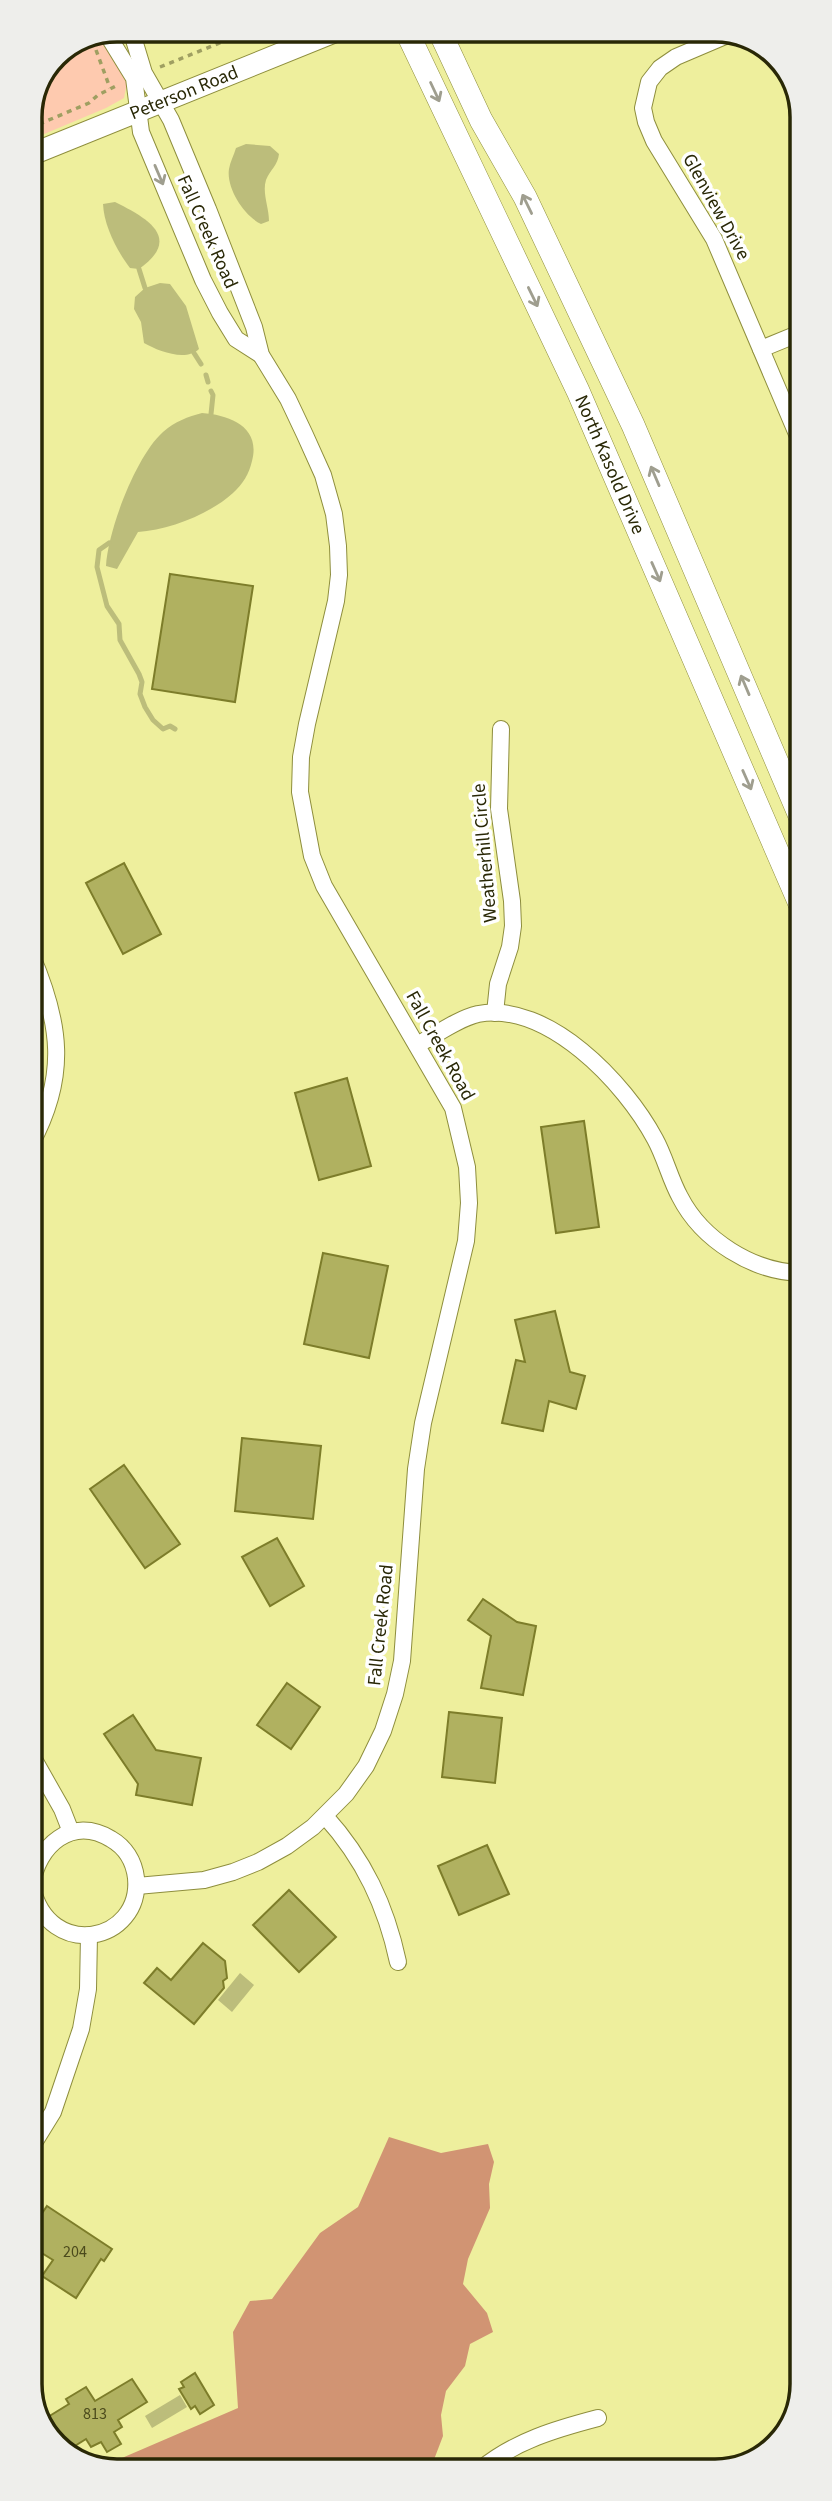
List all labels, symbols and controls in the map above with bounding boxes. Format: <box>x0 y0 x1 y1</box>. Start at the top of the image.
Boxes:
street label: Peterson Road <box>126 59 242 127</box>
one-way arrow <box>429 81 442 102</box>
street label: Glenview Drive <box>676 149 756 265</box>
one-way arrow <box>153 163 166 185</box>
street label: Fall Creek Road <box>170 171 244 293</box>
one-way arrow <box>520 194 534 215</box>
one-way arrow <box>527 286 540 307</box>
street label: North Kasold Drive <box>568 391 652 538</box>
one-way arrow <box>648 466 661 487</box>
one-way arrow <box>651 560 664 582</box>
one-way arrow <box>737 675 750 697</box>
one-way arrow <box>741 769 754 790</box>
street label: Weatherhill Circle <box>465 782 505 924</box>
street label: Fall Creek Road <box>399 986 481 1106</box>
street label: Fall Creek Road <box>361 1563 401 1687</box>
house number: 204 <box>63 2241 87 2263</box>
house number: 813 <box>83 2403 107 2425</box>

